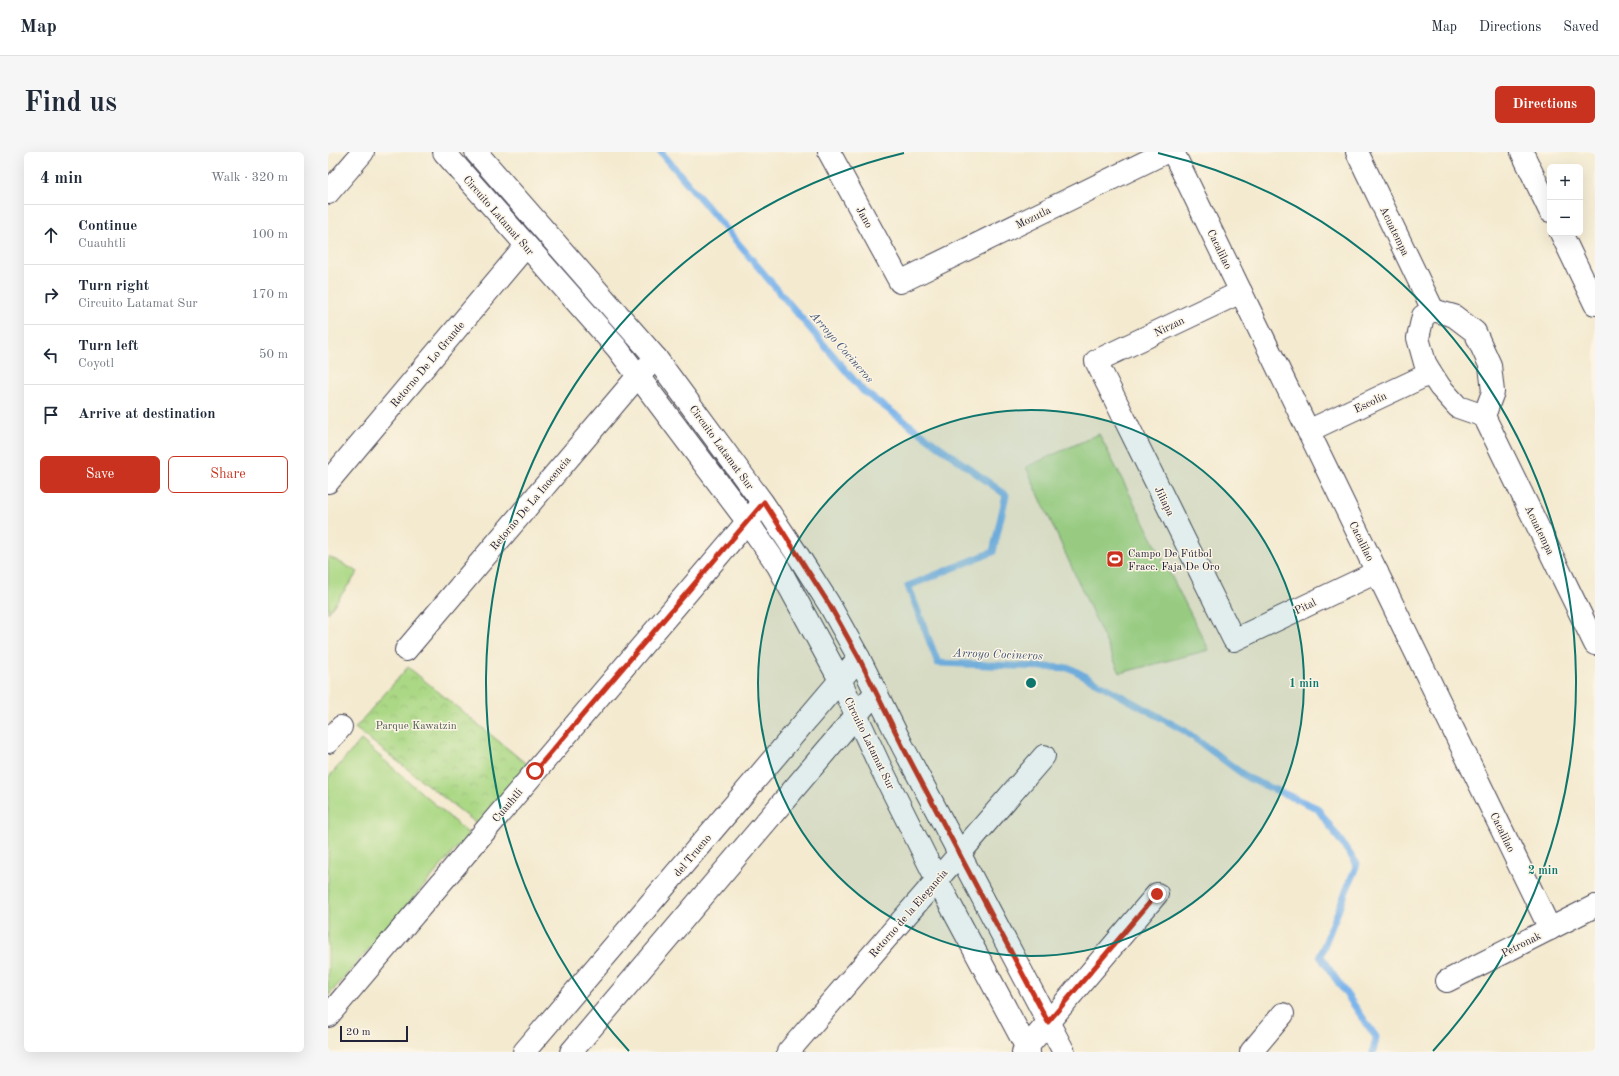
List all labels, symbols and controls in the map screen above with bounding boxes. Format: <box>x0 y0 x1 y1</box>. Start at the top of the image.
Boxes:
text: Map <box>20 18 57 37</box>
text: Map <box>1431 20 1457 34</box>
text: Directions <box>1479 20 1541 34</box>
text: Saved <box>1563 20 1599 34</box>
button: Directions <box>1495 86 1595 123</box>
text: Find us <box>24 90 117 118</box>
map controls <box>1547 164 1583 236</box>
button: + <box>1547 164 1583 200</box>
text: 4 min <box>40 170 83 187</box>
text: Walk · 320 m <box>211 171 288 184</box>
street label: Circuito Latamat Sur <box>460 174 536 258</box>
button: − <box>1547 200 1583 236</box>
street label: Jano <box>853 205 874 230</box>
street label: Mozutla <box>1014 205 1053 232</box>
street label: Acuatempa <box>1377 205 1411 259</box>
text: Continue <box>78 219 137 234</box>
icon: ahead <box>40 224 62 246</box>
text: 100 m <box>251 228 288 241</box>
street label: Cacalilao <box>1204 228 1233 271</box>
text: Cuauhtli <box>78 237 126 250</box>
text: Turn right <box>78 279 149 294</box>
icon: right <box>40 284 62 306</box>
text: 170 m <box>251 288 288 301</box>
text: Circuito Latamat Sur <box>78 297 198 310</box>
water label: Arroyo Cocineros <box>807 309 875 386</box>
street label: Nirzan <box>1153 315 1187 339</box>
street label: Retorno De Lo Grande <box>389 320 467 410</box>
text: Turn left <box>78 339 138 354</box>
icon: left <box>40 344 62 366</box>
text: 50 m <box>259 348 288 361</box>
text: Coyotl <box>78 357 114 370</box>
street label: Escolín <box>1353 391 1389 416</box>
icon: arrive <box>40 404 62 426</box>
street label: Circuito Latamat Sur <box>687 404 755 492</box>
text: Arrive at destination <box>78 407 216 422</box>
street label: Retorno De La Inocencia <box>489 455 574 553</box>
button: Save <box>40 456 160 493</box>
button: Share <box>168 456 288 493</box>
street label: Jiliapa <box>1152 485 1176 519</box>
street label: Acuatempa <box>1522 504 1556 558</box>
street label: Cacalilao <box>1346 520 1375 563</box>
sports icon: Campo De Fútbol Fracc. Faja De Oro <box>1105 549 1125 569</box>
place label: Campo De Fútbol Fracc. Faja De Oro <box>1128 549 1220 573</box>
street label: Pital <box>1293 597 1318 617</box>
water label: Arroyo Cocineros <box>952 647 1043 663</box>
centre of rings <box>1024 676 1038 690</box>
text: 1 min <box>1289 678 1319 690</box>
street label: Circuito Latamat Sur <box>842 696 896 792</box>
park label: Parque Kawatzin <box>375 721 457 732</box>
route start <box>526 762 544 780</box>
street label: Cuauhtli <box>491 787 525 825</box>
street label: Cacalilao <box>1487 811 1516 854</box>
street label: del Trueno <box>672 833 714 879</box>
text: 2 min <box>1528 865 1558 877</box>
street label: Retorno de la Elegancia <box>868 867 951 960</box>
route end <box>1148 885 1166 903</box>
street label: Petronak <box>1500 931 1544 960</box>
scale bar <box>340 1024 408 1043</box>
text: 20 m <box>346 1027 371 1038</box>

